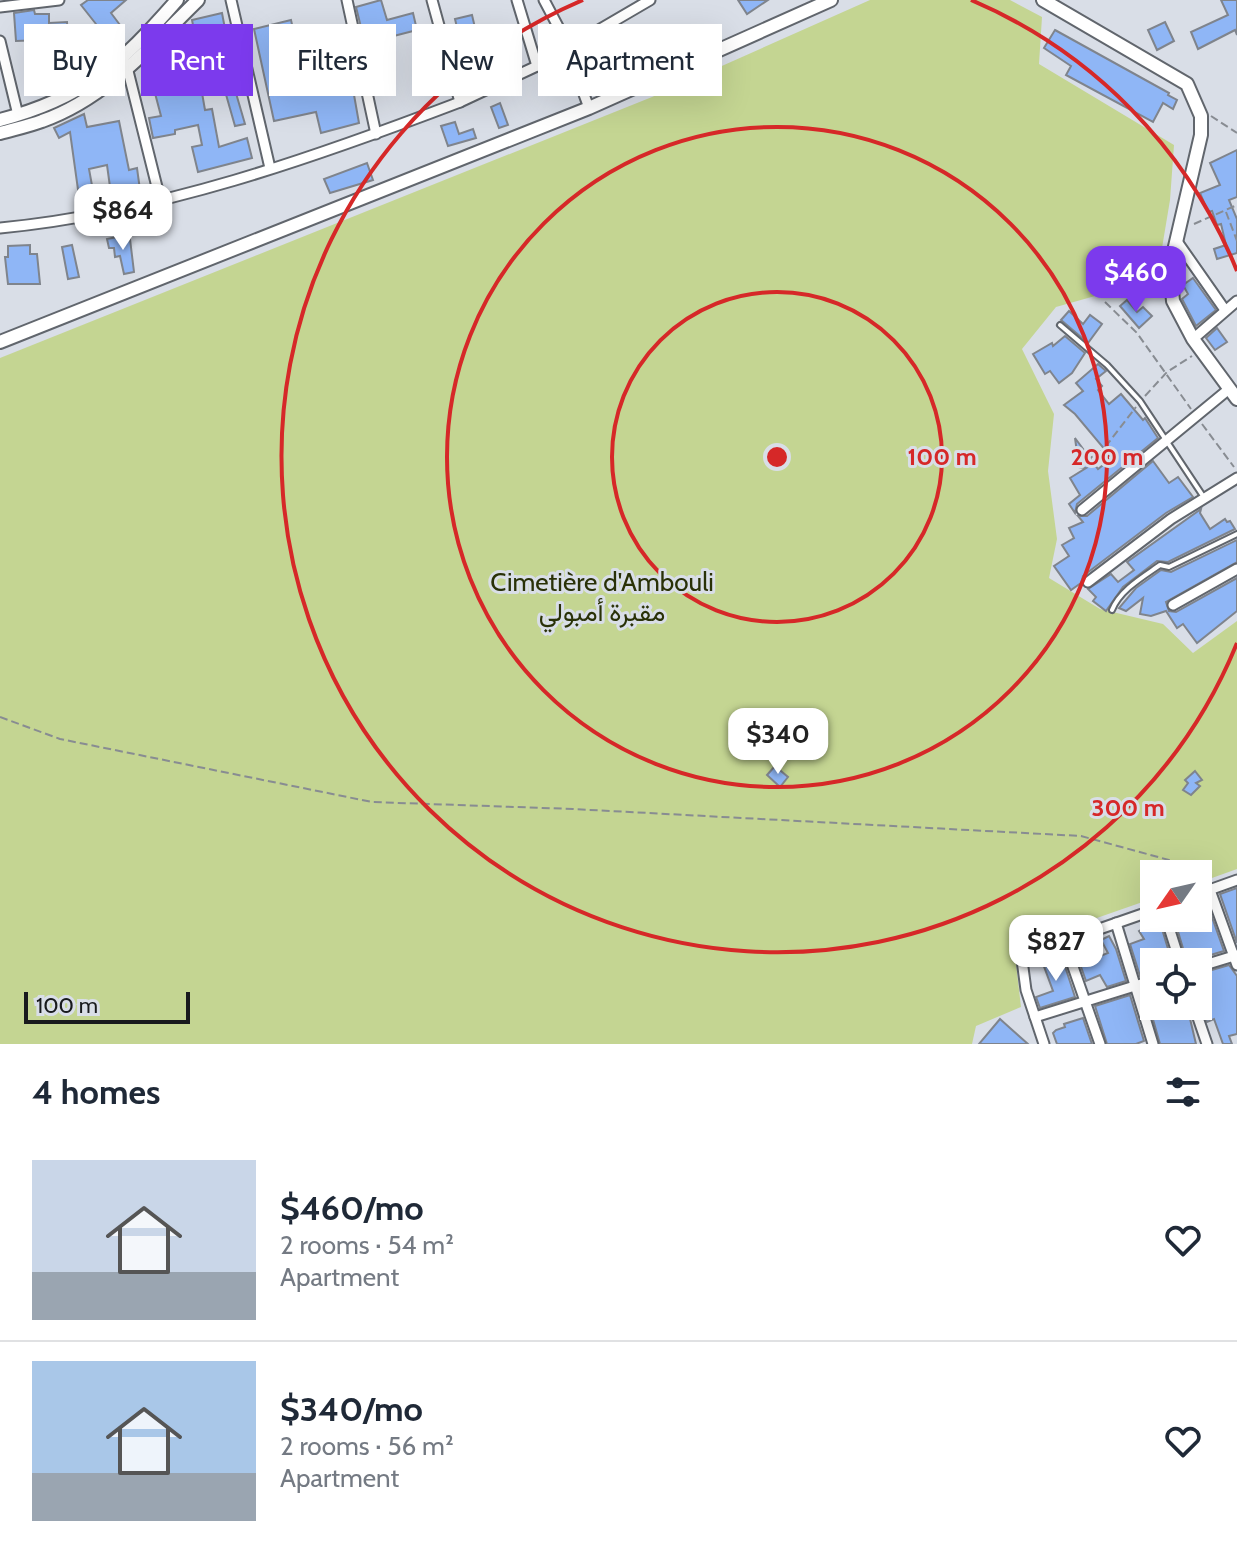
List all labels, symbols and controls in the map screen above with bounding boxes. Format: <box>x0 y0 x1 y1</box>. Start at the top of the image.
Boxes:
chip: Buy <box>24 24 125 96</box>
chip: Rent <box>141 24 253 96</box>
chip: Filters <box>269 24 396 96</box>
chip: New <box>412 24 522 96</box>
chip: Apartment <box>538 24 722 96</box>
pin: $864 <box>76 184 170 252</box>
text: $864 <box>92 194 154 226</box>
pin: $460 <box>1089 246 1183 314</box>
text: $460 <box>1104 256 1168 288</box>
text: 100 m <box>907 442 977 471</box>
text: 200 m <box>1071 442 1143 471</box>
centre of rings <box>763 443 791 471</box>
park label: Cimetière d'Ambouli مقبرة أمبولي <box>490 566 714 633</box>
pin: $340 <box>731 708 825 776</box>
text: $340 <box>746 718 810 750</box>
text: 300 m <box>1091 793 1165 822</box>
north arrow <box>1140 860 1212 932</box>
map controls <box>1140 860 1212 1020</box>
pin: $827 <box>1009 915 1103 983</box>
text: $827 <box>1027 925 1085 957</box>
button: locate <box>1140 948 1212 1020</box>
scale bar <box>24 988 190 1024</box>
text: 100 m <box>36 992 98 1019</box>
icon: filters <box>1161 1070 1205 1114</box>
text: 4 homes <box>32 1071 160 1113</box>
text: $460/mo <box>280 1187 424 1229</box>
icon: home <box>96 1192 192 1288</box>
icon: heart <box>1161 1218 1205 1262</box>
text: 2 rooms · 54 m² <box>280 1229 454 1261</box>
text: Apartment <box>280 1261 399 1293</box>
text: $340/mo <box>280 1388 423 1430</box>
icon: home <box>96 1393 192 1489</box>
icon: heart <box>1161 1419 1205 1463</box>
text: 2 rooms · 56 m² <box>280 1430 454 1462</box>
text: Apartment <box>280 1462 399 1494</box>

